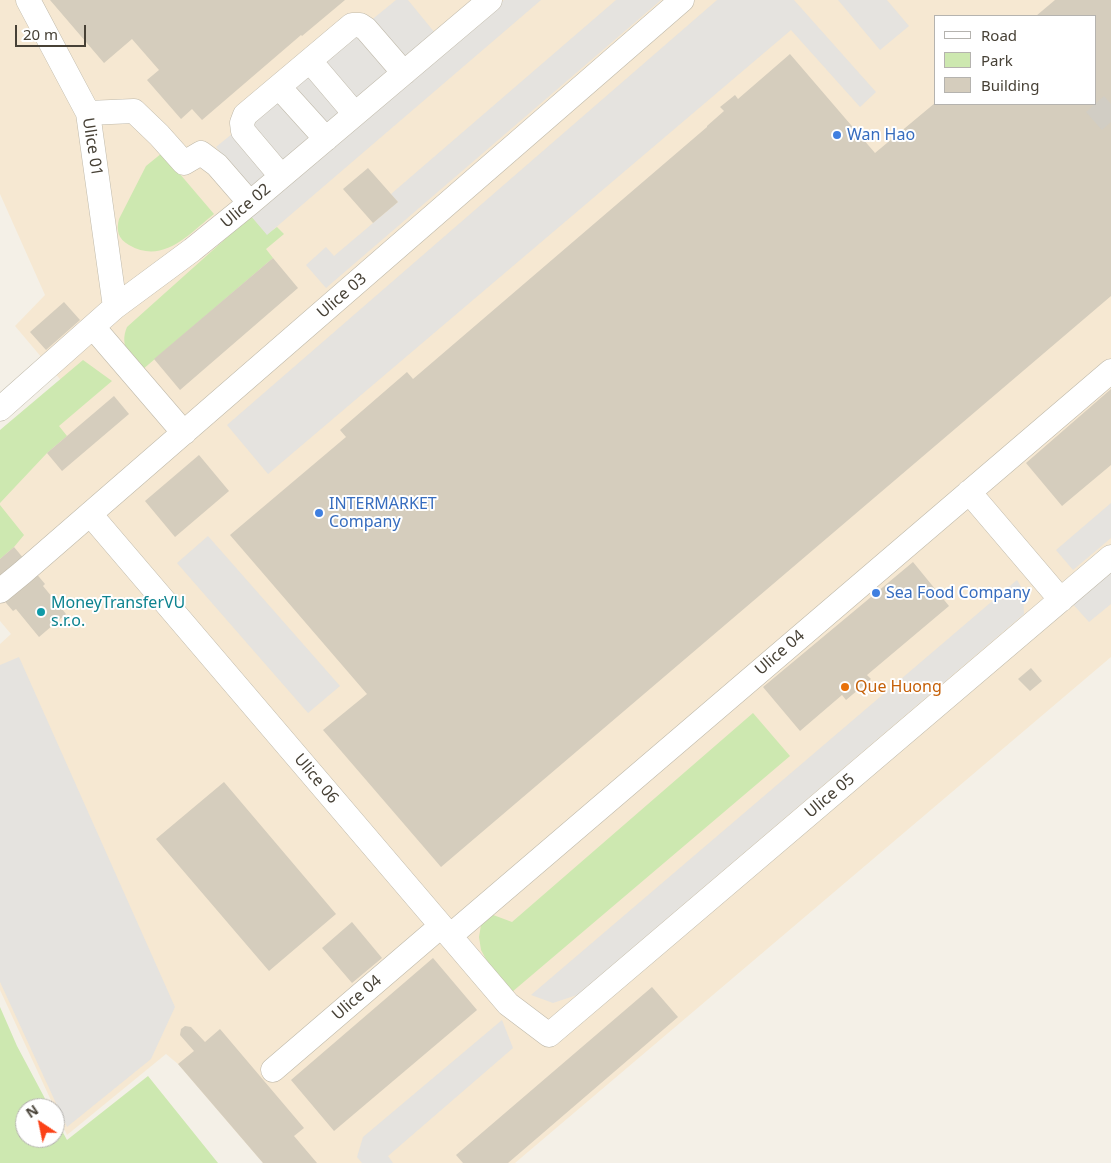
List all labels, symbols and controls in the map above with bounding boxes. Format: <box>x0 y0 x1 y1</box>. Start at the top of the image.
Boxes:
scale bar <box>18 15 89 47</box>
legend <box>934 15 1096 105</box>
text: 20 m <box>23 24 58 44</box>
text: Road <box>981 25 1017 45</box>
text: Park <box>981 50 1013 70</box>
text: Building <box>981 75 1039 95</box>
street label: Ulice 01 <box>78 116 106 178</box>
place label: Wan Hao <box>847 125 915 145</box>
marker: Wan Hao <box>831 129 843 141</box>
street label: Ulice 02 <box>217 180 275 232</box>
street label: Ulice 03 <box>313 269 371 323</box>
place label: INTERMARKET Company <box>329 494 437 532</box>
marker: INTERMARKET Company <box>313 507 325 519</box>
place label: Sea Food Company <box>886 583 1030 603</box>
marker: Sea Food Company <box>870 587 882 599</box>
place label: MoneyTransferVU s.r.o. <box>51 593 185 631</box>
marker: MoneyTransferVU s.r.o. <box>35 606 47 618</box>
street label: Ulice 04 <box>751 626 809 680</box>
place label: Que Huong <box>855 677 942 697</box>
marker: Que Huong <box>839 681 851 693</box>
street label: Ulice 06 <box>290 750 342 808</box>
street label: Ulice 05 <box>801 770 859 822</box>
street label: Ulice 04 <box>328 971 386 1025</box>
north arrow <box>15 1098 65 1148</box>
text: N <box>22 1100 42 1122</box>

